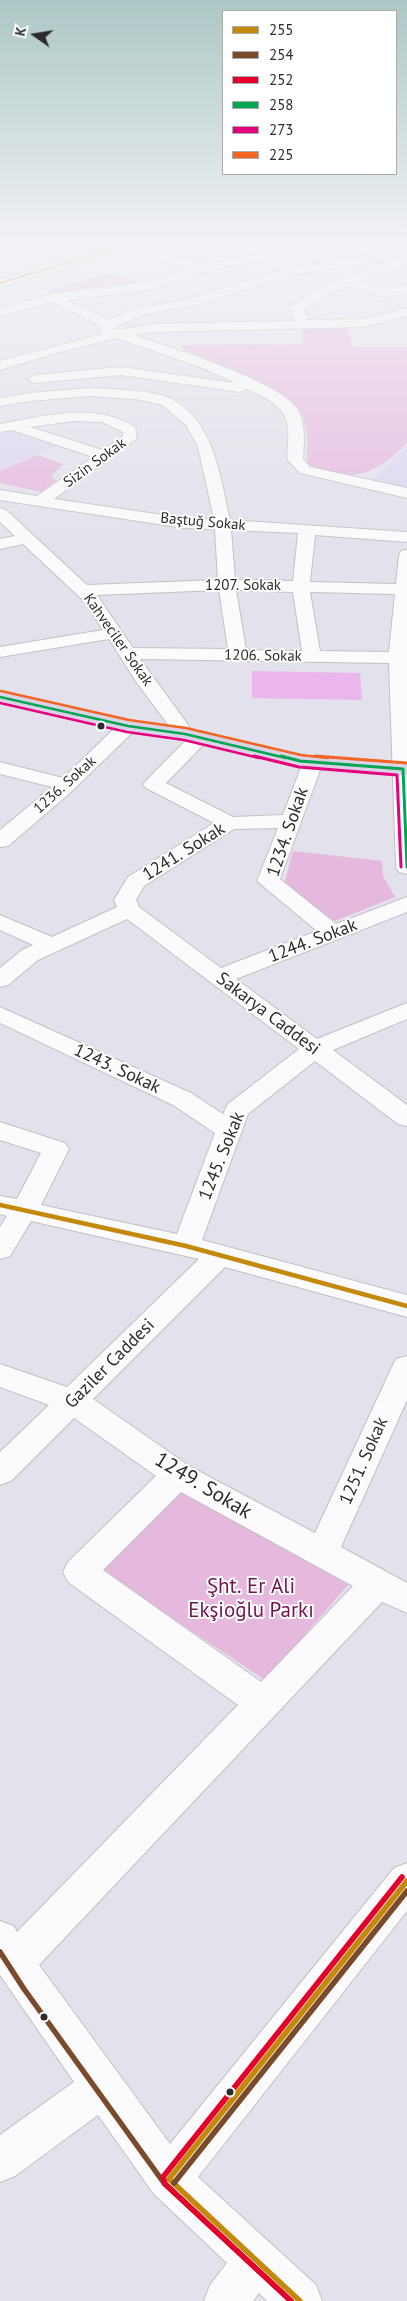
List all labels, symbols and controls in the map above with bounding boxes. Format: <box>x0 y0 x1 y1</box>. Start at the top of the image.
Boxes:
north arrow <box>10 10 60 60</box>
legend <box>222 10 397 175</box>
text: 255 <box>269 20 294 39</box>
text: K <box>11 25 30 38</box>
text: 254 <box>269 45 294 64</box>
text: 252 <box>269 70 294 89</box>
text: 258 <box>269 95 294 114</box>
text: 273 <box>269 120 294 139</box>
text: 225 <box>269 145 294 164</box>
street label: Sizin Sokak <box>60 434 130 492</box>
street label: Baştuğ Sokak <box>160 509 246 535</box>
street label: 1207. Sokak <box>205 577 281 595</box>
street label: Kahveciler Sokak <box>79 590 157 690</box>
street label: 1206. Sokak <box>224 646 302 666</box>
unlabelled marker <box>96 721 106 731</box>
street label: 1236. Sokak <box>30 752 100 818</box>
street label: 1234. Sokak <box>263 784 313 880</box>
street label: 1241. Sokak <box>139 818 229 886</box>
street label: 1244. Sokak <box>266 914 360 968</box>
street label: Sakarya Caddesi <box>212 968 324 1060</box>
street label: 1243. Sokak <box>70 1040 164 1098</box>
street label: 1245. Sokak <box>195 1109 249 1203</box>
street label: Gaziler Caddesi <box>61 1315 159 1413</box>
street label: 1251. Sokak <box>335 1414 393 1508</box>
street label: 1249. Sokak <box>150 1447 256 1525</box>
park label: Şht. Er Ali Ekşioğlu Parkı <box>188 1574 314 1624</box>
unlabelled marker <box>39 2012 49 2022</box>
unlabelled marker <box>225 2087 235 2097</box>

